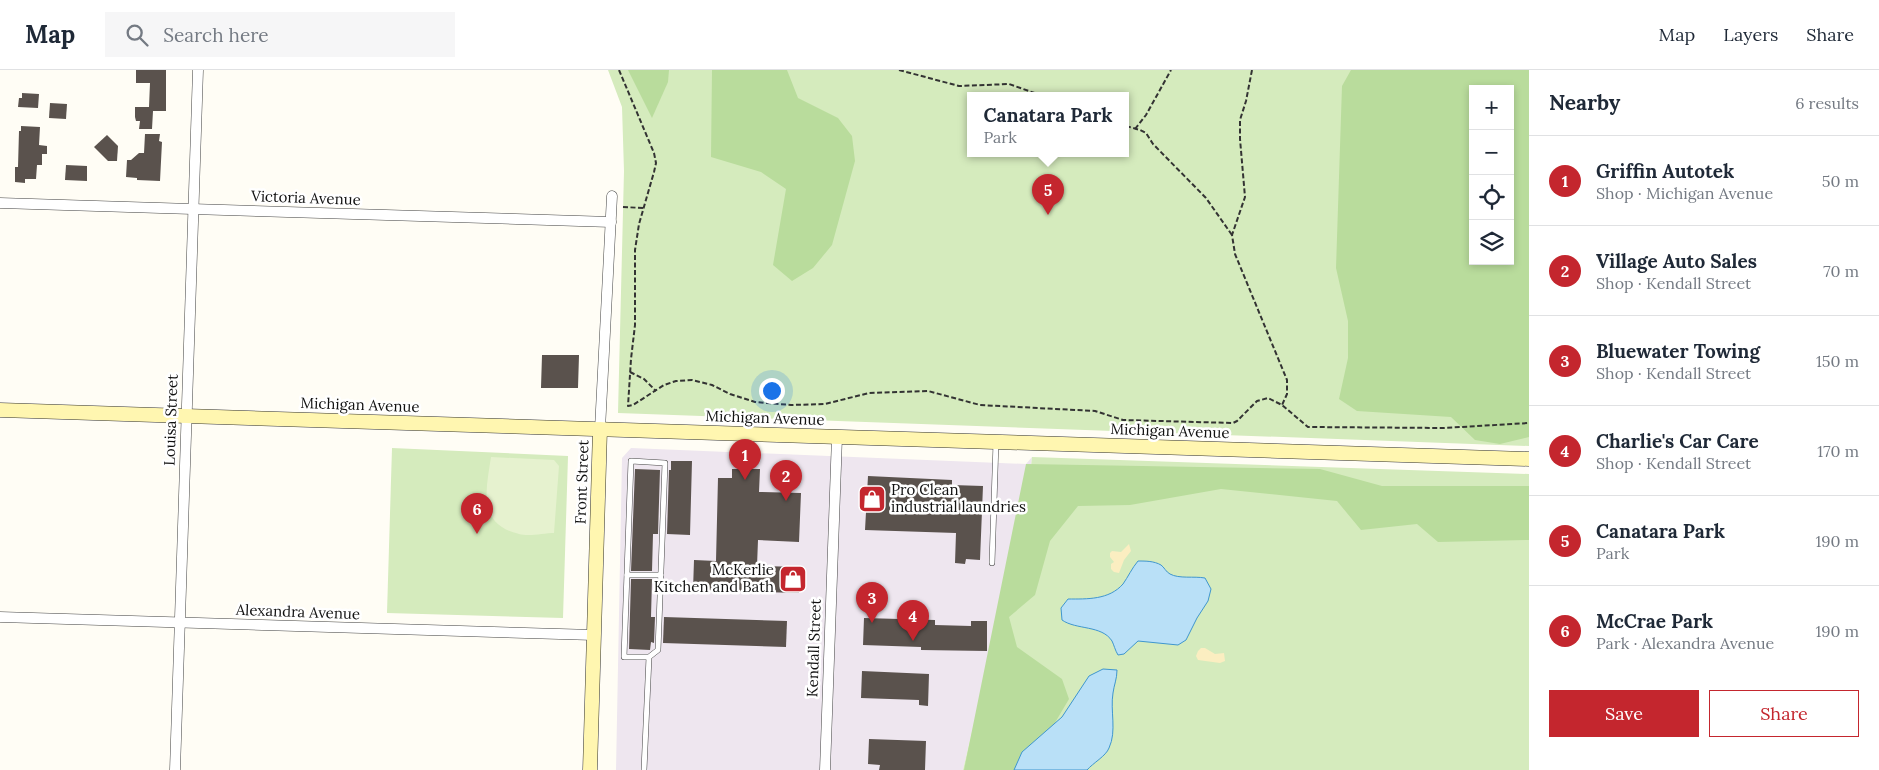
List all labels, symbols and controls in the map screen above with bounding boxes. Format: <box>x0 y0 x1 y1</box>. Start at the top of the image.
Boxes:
search box <box>105 12 455 57</box>
text: Map <box>25 19 75 50</box>
icon: search <box>123 21 151 49</box>
text: Search here <box>163 23 269 47</box>
text: Map <box>1659 23 1695 46</box>
text: Layers <box>1723 23 1778 46</box>
text: Share <box>1806 23 1854 46</box>
map controls <box>1469 85 1514 265</box>
button: + <box>1469 85 1514 130</box>
text: Nearby <box>1549 89 1620 116</box>
popup <box>967 92 1129 157</box>
text: 6 results <box>1795 93 1859 113</box>
text: Canatara Park <box>984 103 1112 127</box>
text: Park <box>984 127 1017 147</box>
button: − <box>1469 130 1514 175</box>
text: Griffin Autotek <box>1596 159 1734 183</box>
text: 1 <box>1562 171 1568 191</box>
text: 50 m <box>1822 171 1859 191</box>
pin: 5 <box>1032 174 1064 215</box>
button: locate <box>1469 175 1514 220</box>
text: Shop · Michigan Avenue <box>1596 183 1773 203</box>
street label: Victoria Avenue <box>250 186 361 209</box>
button: layers <box>1469 220 1514 265</box>
text: Village Auto Sales <box>1596 249 1757 273</box>
text: 2 <box>1561 261 1569 281</box>
text: 70 m <box>1823 261 1859 281</box>
text: Shop · Kendall Street <box>1596 273 1751 293</box>
text: Bluewater Towing <box>1596 339 1760 363</box>
text: 3 <box>1561 351 1569 371</box>
text: 150 m <box>1816 351 1859 371</box>
text: Shop · Kendall Street <box>1596 363 1751 383</box>
street label: Louisa Street <box>159 374 182 466</box>
your location <box>759 378 785 404</box>
street label: Michigan Avenue <box>300 393 420 416</box>
street label: Michigan Avenue <box>705 406 825 429</box>
street label: Michigan Avenue <box>1110 419 1230 442</box>
text: Charlie's Car Care <box>1596 429 1759 453</box>
street label: Front Street <box>571 439 592 525</box>
pin: 1 <box>729 439 761 480</box>
text: 4 <box>1561 441 1569 461</box>
text: 170 m <box>1817 441 1859 461</box>
text: Shop · Kendall Street <box>1596 453 1751 473</box>
pin: 2 <box>770 460 802 501</box>
place label: Pro Clean industrial laundries <box>891 480 1026 516</box>
shop icon: Pro Clean industrial laundries <box>857 484 887 514</box>
pin: 6 <box>461 493 493 534</box>
text: Canatara Park <box>1596 519 1725 543</box>
text: 5 <box>1561 531 1569 551</box>
text: 190 m <box>1815 531 1859 551</box>
text: Park <box>1596 543 1629 563</box>
place label: McKerlie Kitchen and Bath <box>654 560 774 596</box>
shop icon: McKerlie Kitchen and Bath <box>778 564 808 594</box>
pin: 3 <box>856 582 888 623</box>
street label: Kendall Street <box>802 598 825 698</box>
street label: Alexandra Avenue <box>235 600 360 623</box>
pin: 4 <box>897 600 929 641</box>
text: McCrae Park <box>1596 609 1713 633</box>
text: 6 <box>1560 621 1570 641</box>
text: 190 m <box>1815 621 1859 641</box>
text: Park · Alexandra Avenue <box>1596 633 1774 653</box>
button: Save <box>1549 690 1699 737</box>
button: Share <box>1709 690 1859 737</box>

